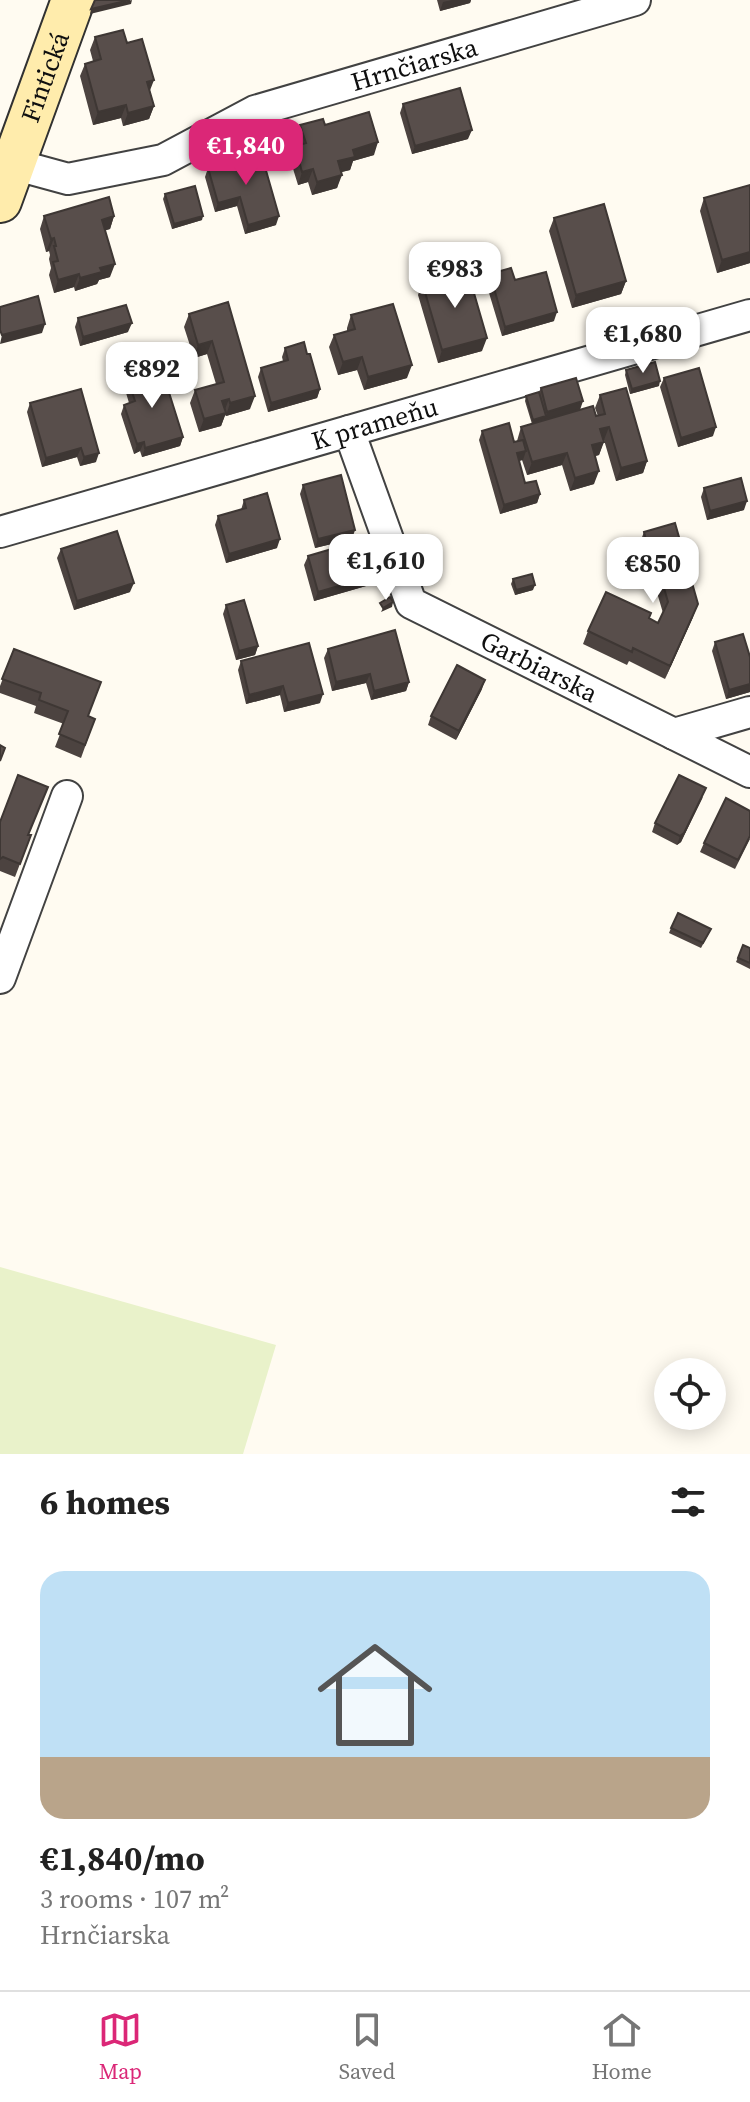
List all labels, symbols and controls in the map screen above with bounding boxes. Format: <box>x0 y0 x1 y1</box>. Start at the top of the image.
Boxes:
street label: Fintická <box>12 26 78 127</box>
street label: Hrnčiarska <box>347 29 482 100</box>
pin: €1,840 <box>181 119 311 187</box>
text: €1,840 <box>207 127 285 163</box>
pin: €983 <box>408 242 502 310</box>
text: €983 <box>427 250 483 286</box>
pin: €1,680 <box>578 307 708 375</box>
text: €1,680 <box>604 315 682 351</box>
pin: €892 <box>105 342 199 410</box>
text: €892 <box>124 350 180 386</box>
street label: K prameňu <box>307 388 442 459</box>
pin: €1,610 <box>321 534 451 602</box>
pin: €850 <box>606 537 700 605</box>
text: €1,610 <box>347 542 425 578</box>
text: €850 <box>625 545 681 581</box>
street label: Garbiarska <box>474 622 605 712</box>
map controls <box>654 1358 726 1430</box>
button: locate <box>654 1358 726 1430</box>
text: 6 homes <box>40 1479 170 1525</box>
icon: filters <box>666 1480 710 1524</box>
icon: home <box>303 1623 447 1767</box>
text: €1,840/mo <box>40 1835 205 1881</box>
text: 3 rooms · 107 m² <box>40 1881 229 1917</box>
text: Hrnčiarska <box>40 1917 170 1953</box>
tab: Map <box>98 2008 142 2086</box>
tab: Saved <box>339 2008 395 2086</box>
tab: Home <box>592 2008 652 2086</box>

